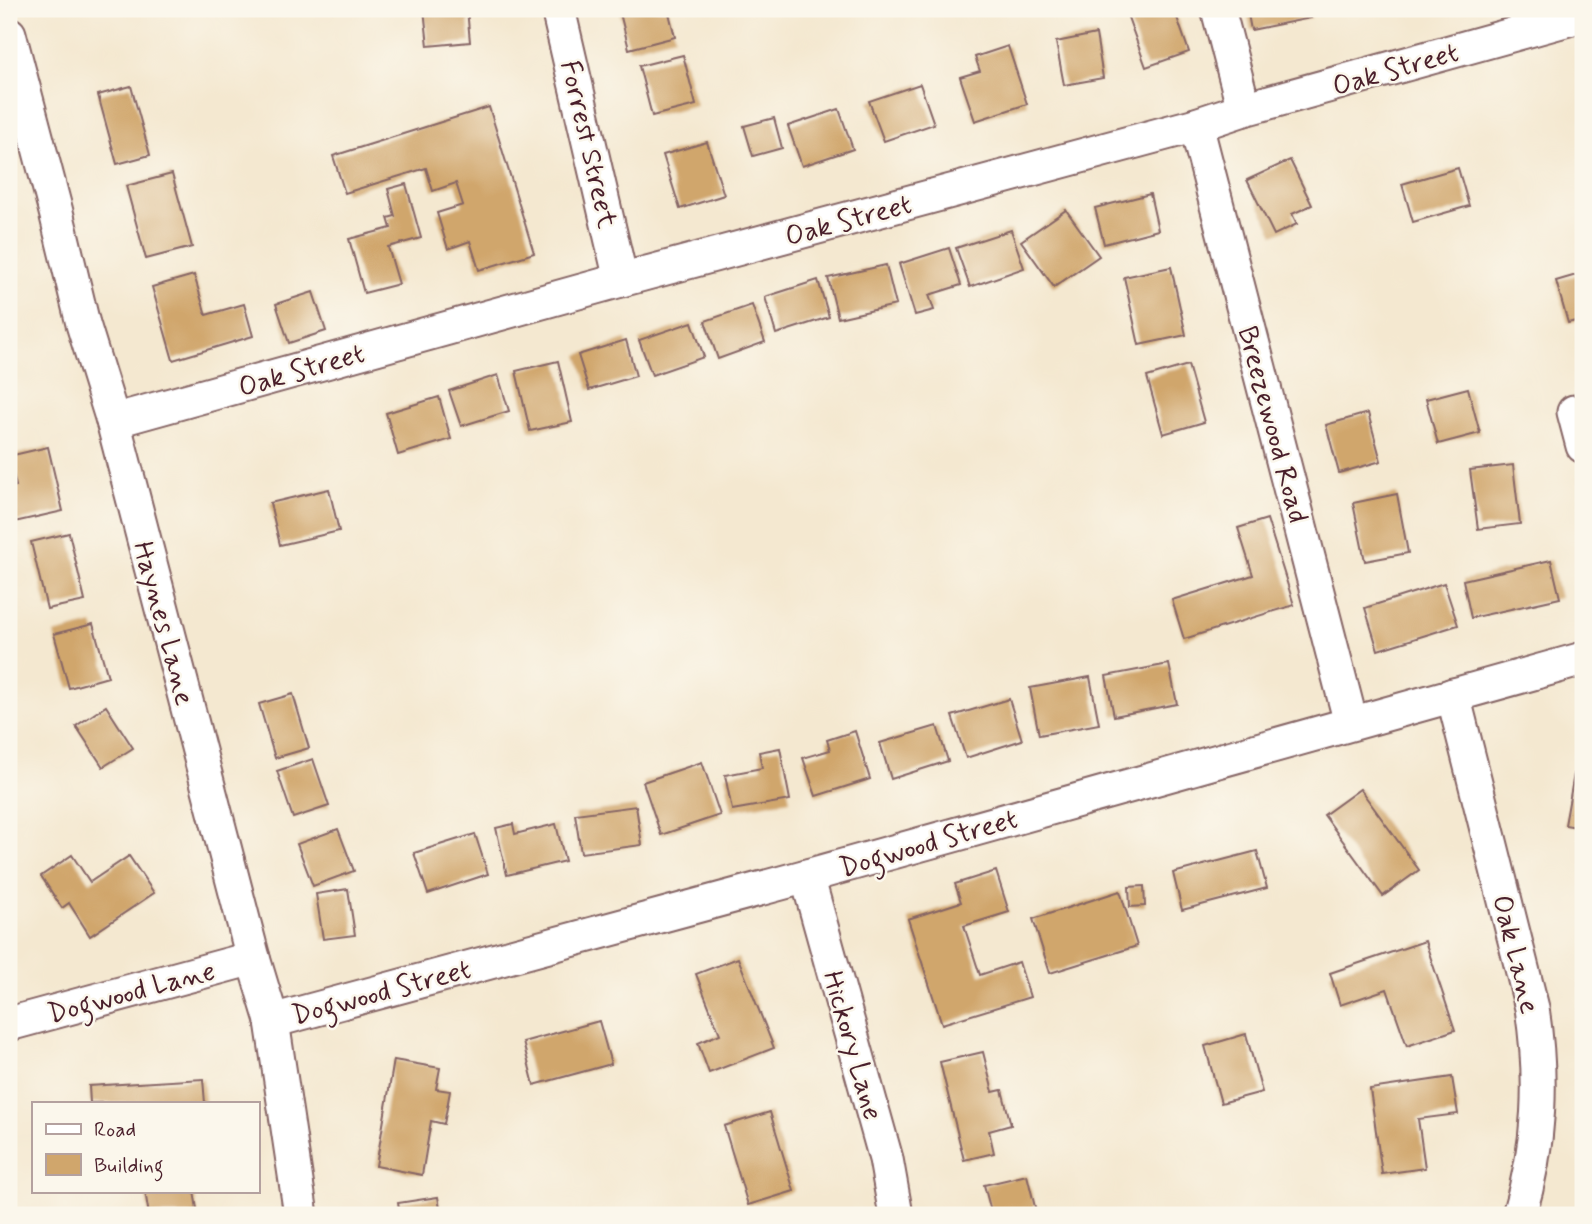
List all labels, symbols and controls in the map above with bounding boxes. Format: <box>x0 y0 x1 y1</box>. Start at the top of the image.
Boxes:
street label: Oak Street <box>1328 35 1463 106</box>
street label: Forrest Street <box>550 57 625 233</box>
street label: Oak Street <box>781 187 916 256</box>
street label: Breezewood Road <box>1228 322 1316 527</box>
street label: Oak Street <box>234 336 369 407</box>
street label: Haynes Lane <box>123 538 202 710</box>
street label: Dogwood Street <box>835 801 1023 890</box>
street label: Oak Lane <box>1482 891 1547 1018</box>
street label: Dogwood Street <box>288 952 476 1038</box>
street label: Dogwood Lane <box>44 953 220 1036</box>
street label: Hickory Lane <box>813 967 891 1125</box>
legend <box>32 1102 259 1192</box>
text: Road <box>94 1116 136 1144</box>
text: Building <box>94 1152 164 1182</box>

